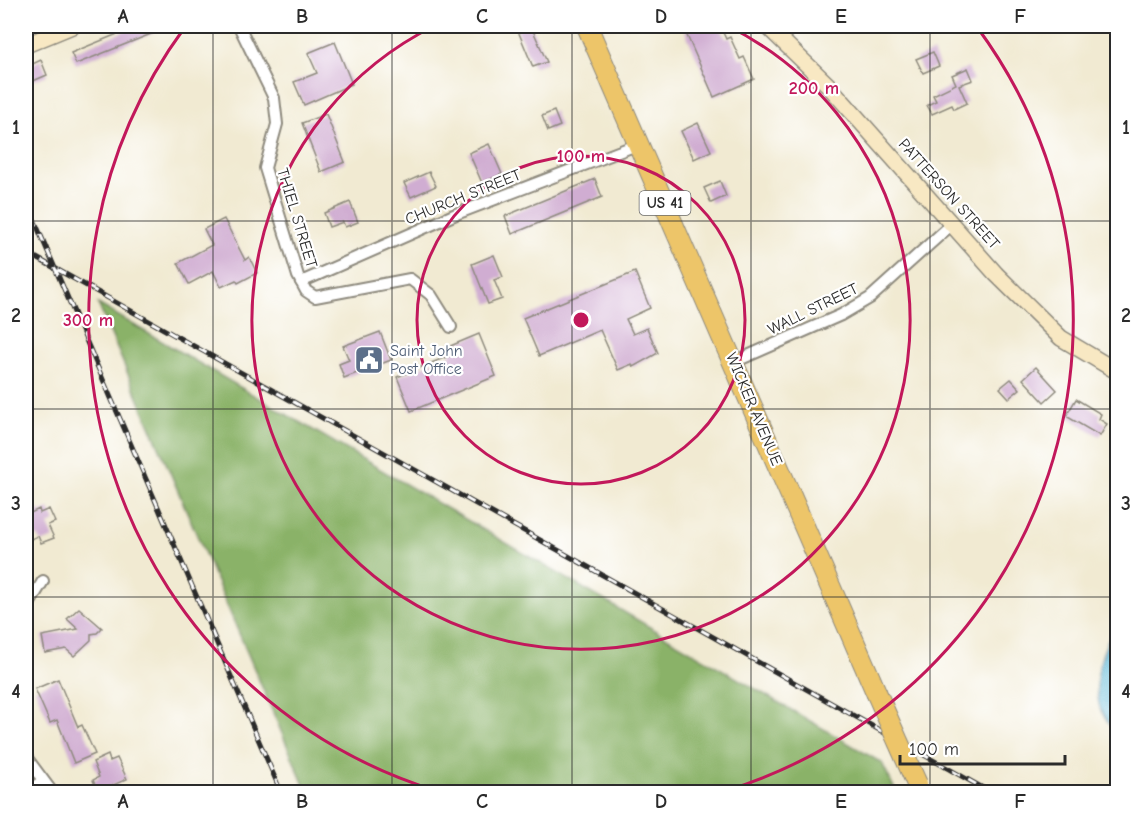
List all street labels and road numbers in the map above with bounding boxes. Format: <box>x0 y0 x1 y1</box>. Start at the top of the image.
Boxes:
street label: PATTERSON STREET <box>895 135 1004 253</box>
street label: CHURCH STREET <box>403 165 524 228</box>
street label: THIEL STREET <box>273 166 321 271</box>
road number: US 41 <box>640 191 690 215</box>
street label: WALL STREET <box>765 279 862 339</box>
street label: WICKER AVENUE <box>722 350 786 469</box>

